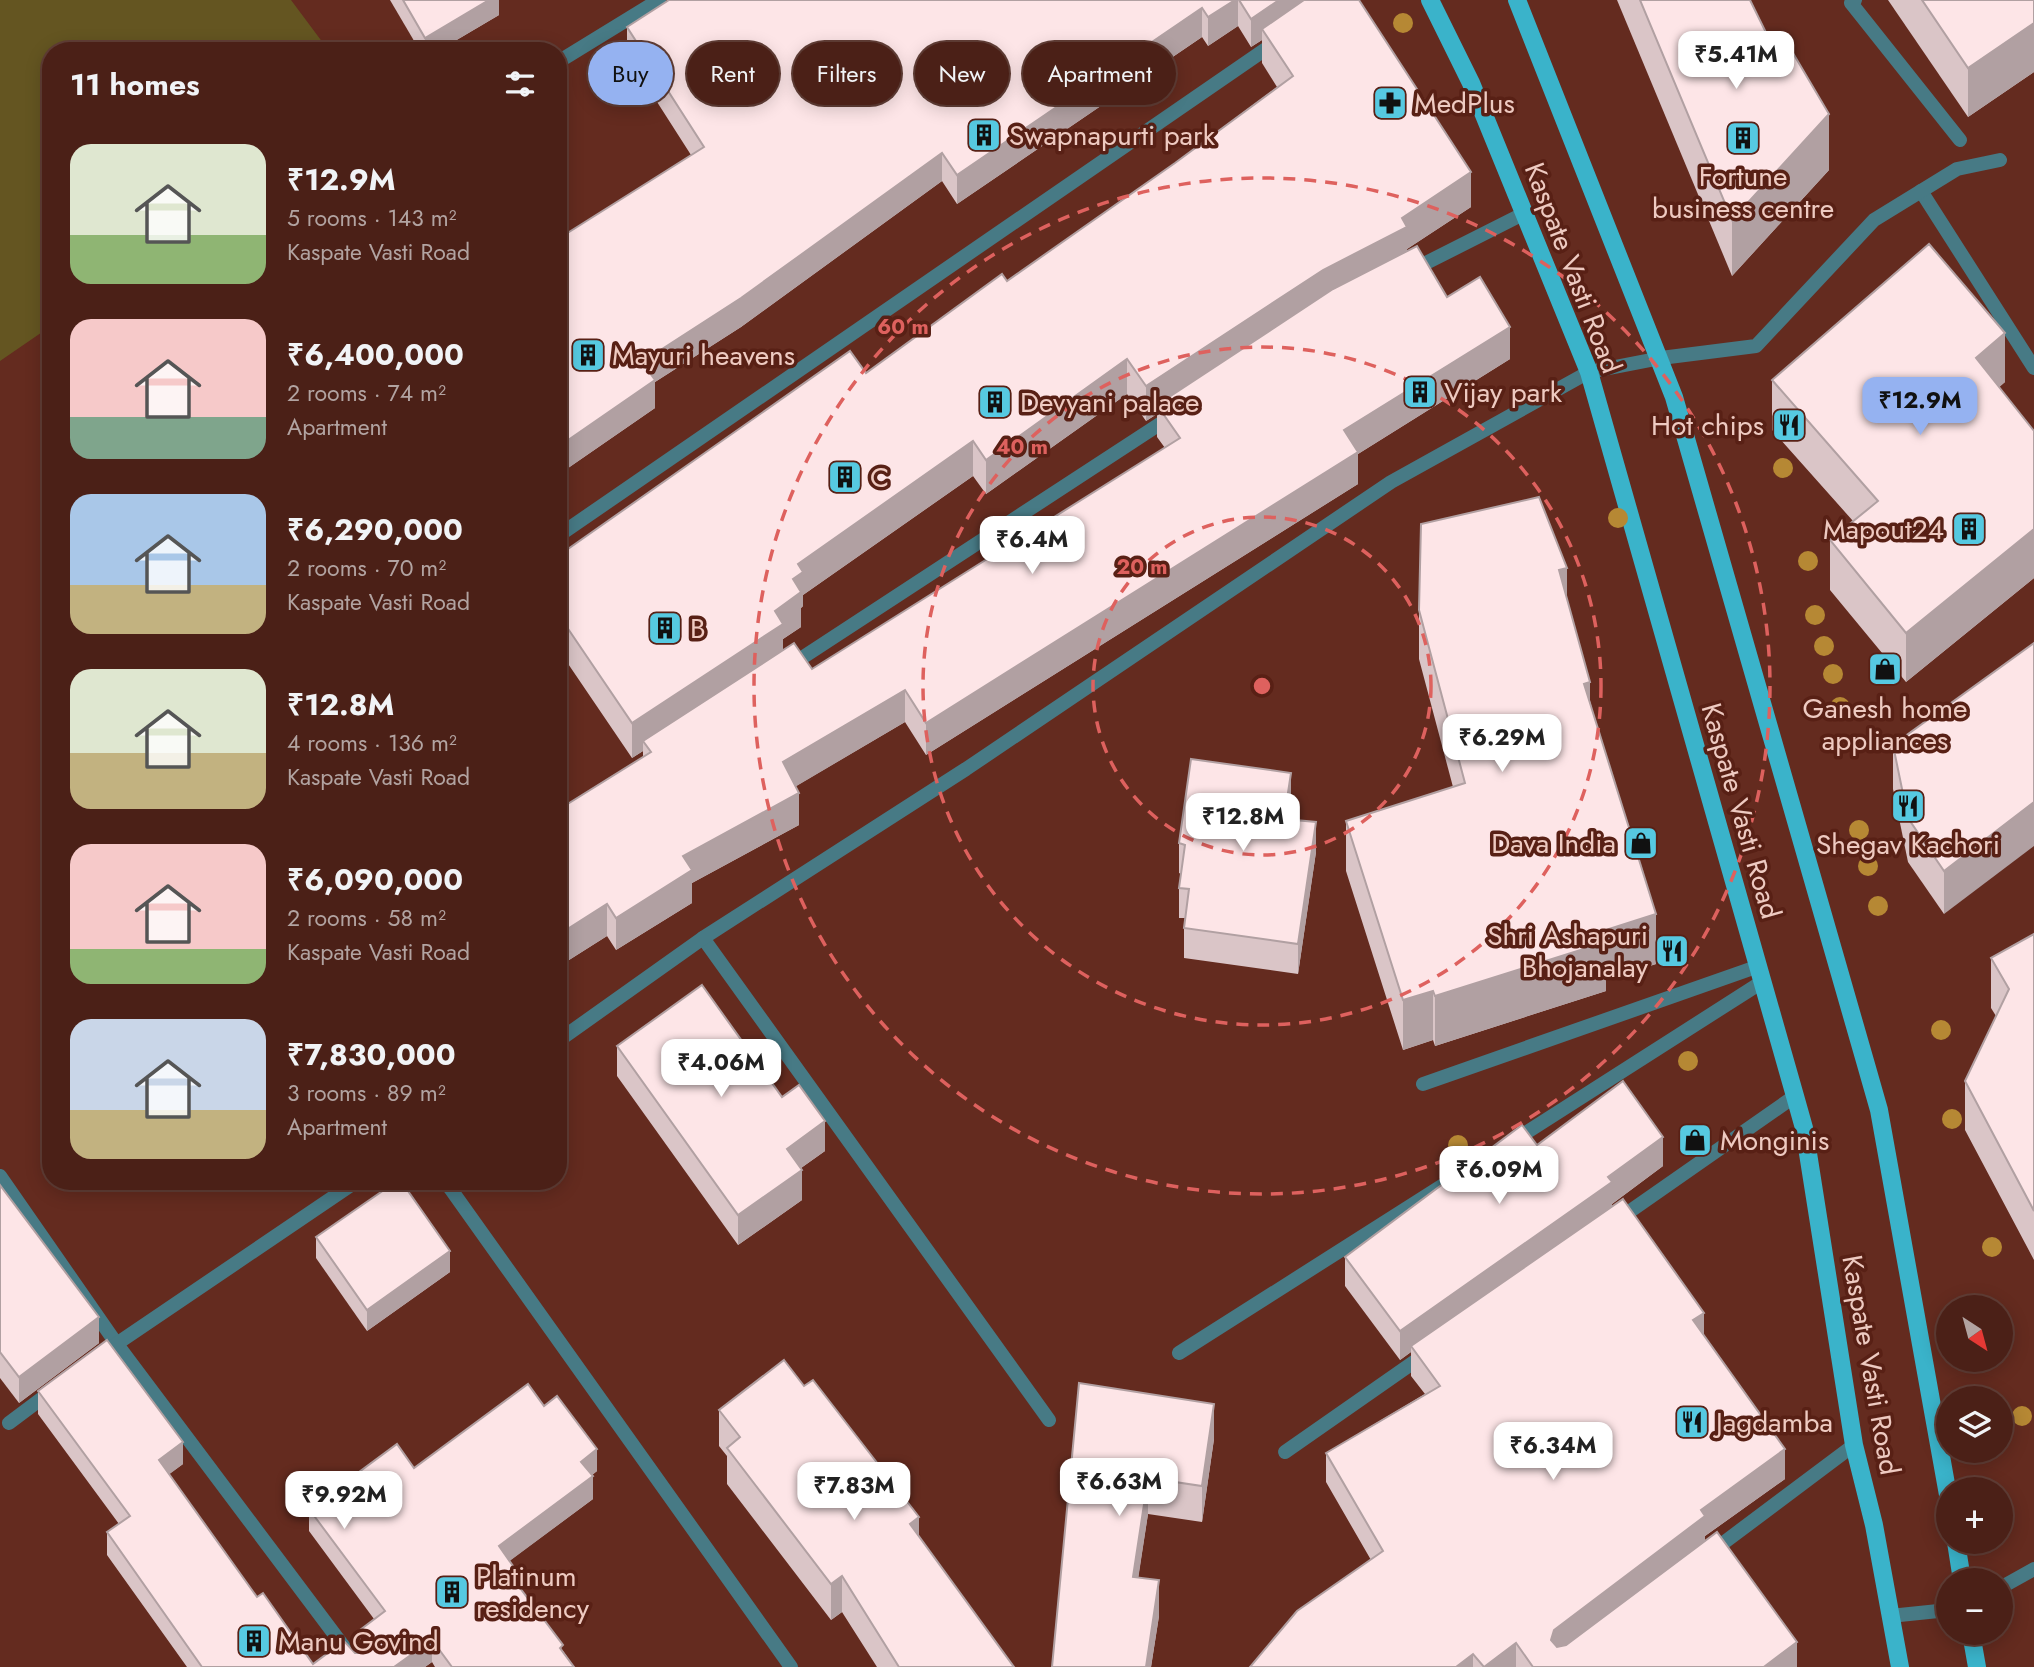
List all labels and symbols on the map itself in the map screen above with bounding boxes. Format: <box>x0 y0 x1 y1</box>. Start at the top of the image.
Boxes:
pin: ₹5.41M <box>1679 32 1793 91</box>
place label: MedPlus <box>1414 83 1515 124</box>
pharmacy icon: MedPlus <box>1371 84 1409 122</box>
place label: Swapnapurti park <box>1009 115 1216 156</box>
building icon: Swapnapurti park <box>965 116 1003 154</box>
building icon: Fortune business centre <box>1724 119 1762 157</box>
place label: Fortune business centre <box>1652 156 1834 229</box>
street label: Kaspate Vasti Road <box>1514 157 1632 379</box>
text: 60 m <box>877 312 929 342</box>
place label: Mayuri heavens <box>612 335 795 376</box>
building icon: Mayuri heavens <box>569 336 607 374</box>
place label: Vijay park <box>1444 372 1563 413</box>
building icon: Vijay park <box>1401 373 1439 411</box>
pin: ₹12.9M <box>1863 378 1977 437</box>
place label: Devyani palace <box>1020 382 1200 423</box>
building icon: Devyani palace <box>976 383 1014 421</box>
place label: Hot chips <box>1651 405 1764 446</box>
restaurant icon: Hot chips <box>1770 406 1808 444</box>
text: 40 m <box>996 432 1048 462</box>
place label: C <box>870 457 889 498</box>
building icon: C <box>826 458 864 496</box>
place label: Mapout24 <box>1823 509 1944 550</box>
building icon: Mapout24 <box>1950 510 1988 548</box>
pin: ₹6.4M <box>983 516 1081 576</box>
text: 20 m <box>1116 552 1168 582</box>
place label: B <box>690 608 706 649</box>
building icon: B <box>646 609 684 647</box>
shop icon: Ganesh home appliances <box>1866 650 1904 688</box>
centre of rings <box>1250 674 1274 698</box>
place label: Ganesh home appliances <box>1803 688 1967 761</box>
street label: Kaspate Vasti Road <box>1691 698 1791 924</box>
pin: ₹6.29M <box>1445 714 1559 774</box>
restaurant icon: Shegav Kachori <box>1889 787 1927 825</box>
pin: ₹12.8M <box>1186 794 1300 853</box>
place label: Dava India <box>1491 823 1616 864</box>
shop icon: Dava India <box>1622 824 1660 862</box>
place label: Shegav Kachori <box>1816 824 2000 865</box>
place label: Shri Ashapuri Bhojanalay <box>1487 915 1649 988</box>
restaurant icon: Shri Ashapuri Bhojanalay <box>1653 932 1691 970</box>
pin: ₹4.06M <box>664 1040 778 1099</box>
place label: Monginis <box>1720 1120 1829 1161</box>
shop icon: Monginis <box>1676 1121 1714 1159</box>
pin: ₹6.09M <box>1442 1146 1556 1206</box>
street label: Kaspate Vasti Road <box>1831 1252 1911 1478</box>
north arrow <box>1936 1295 2012 1372</box>
place label: Jagdamba <box>1712 1402 1833 1443</box>
restaurant icon: Jagdamba <box>1673 1403 1711 1441</box>
pin: ₹6.34M <box>1496 1422 1610 1482</box>
pin: ₹6.63M <box>1062 1458 1176 1518</box>
pin: ₹7.83M <box>797 1462 911 1522</box>
pin: ₹9.92M <box>287 1472 401 1531</box>
place label: Platinum residency <box>476 1556 590 1629</box>
building icon: Platinum residency <box>433 1573 471 1611</box>
place label: Manu Govind <box>278 1621 439 1662</box>
building icon: Manu Govind <box>235 1622 273 1660</box>

